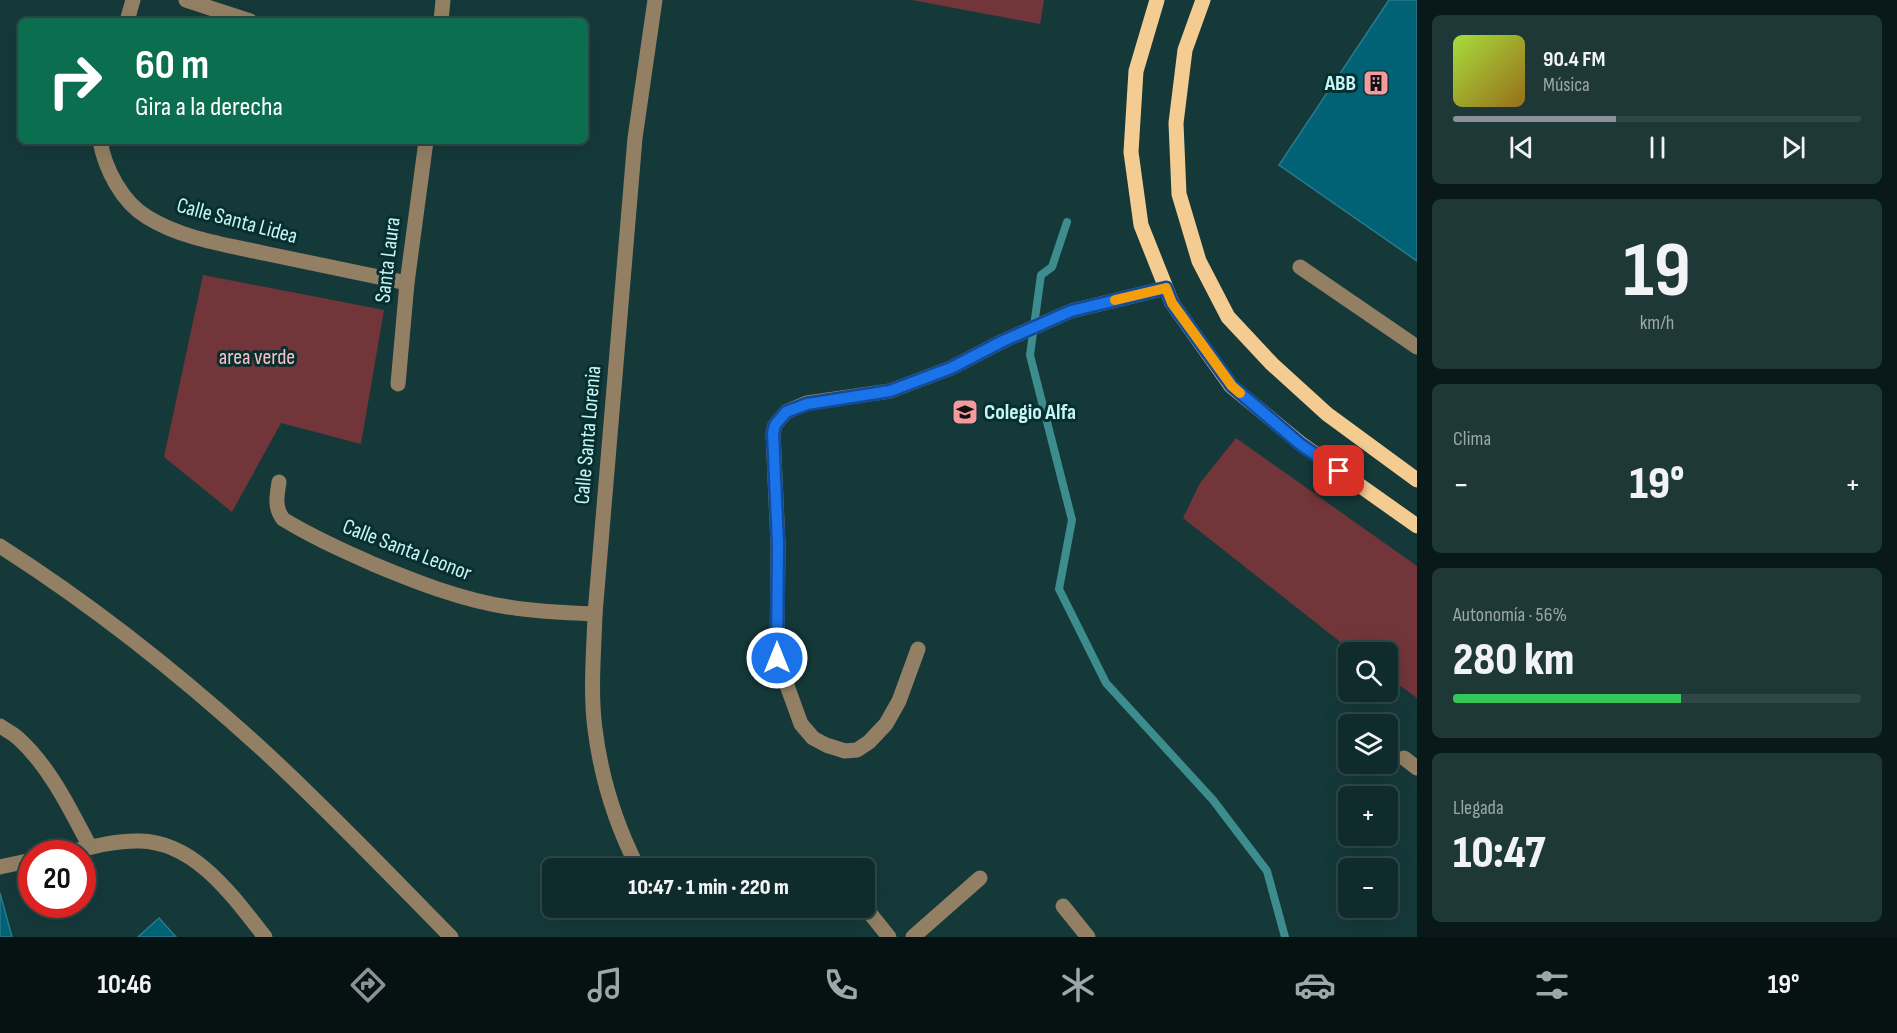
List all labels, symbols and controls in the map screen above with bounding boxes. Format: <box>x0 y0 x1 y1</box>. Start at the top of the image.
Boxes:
text: 60 m <box>135 40 209 91</box>
icon: right <box>36 42 114 120</box>
text: 90.4 FM <box>1543 46 1605 73</box>
building icon: ABB <box>1361 68 1391 98</box>
place label: ABB <box>1324 70 1356 97</box>
text: Música <box>1543 73 1590 97</box>
text: Gira a la derecha <box>135 91 283 123</box>
icon: previous <box>1505 131 1538 164</box>
icon: pause <box>1641 131 1674 164</box>
icon: next <box>1777 131 1810 164</box>
street label: Calle Santa Lidea <box>174 192 300 250</box>
street label: Santa Laura <box>369 216 407 304</box>
text: 19 <box>1623 225 1691 318</box>
text: km/h <box>1640 311 1674 335</box>
park label: area verde <box>219 344 295 371</box>
street label: Calle Santa Lorenia <box>568 365 608 505</box>
school or university icon: Colegio Alfa <box>950 397 980 427</box>
place label: Colegio Alfa <box>984 399 1076 426</box>
text: Clima <box>1453 427 1491 451</box>
pin <box>1313 445 1364 496</box>
icon: arrive <box>1322 454 1355 487</box>
text: 19° <box>1630 457 1684 512</box>
text: − <box>1453 465 1469 505</box>
text: + <box>1845 465 1861 505</box>
street label: Calle Santa Leonor <box>339 513 475 587</box>
text: Autonomía · 56% <box>1453 603 1567 627</box>
position arrow <box>745 626 809 690</box>
text: 280 km <box>1453 633 1574 688</box>
map controls <box>1338 642 1398 918</box>
button: search <box>1338 642 1398 702</box>
button: layers <box>1338 714 1398 774</box>
button: + <box>1338 786 1398 846</box>
text: Llegada <box>1453 796 1504 820</box>
text: 10:47 <box>1453 826 1545 881</box>
speed limit sign: 20 <box>18 840 96 918</box>
button: − <box>1338 858 1398 918</box>
text: 10:47 · 1 min · 220 m <box>628 874 789 901</box>
icon: directions <box>347 964 389 1006</box>
icon: music <box>584 964 626 1006</box>
icon: phone <box>820 964 862 1006</box>
icon: climate <box>1057 964 1099 1006</box>
icon: car <box>1294 964 1336 1006</box>
icon: filters <box>1531 964 1573 1006</box>
text: 10:46 <box>97 969 152 1001</box>
text: 19° <box>1768 969 1800 1001</box>

